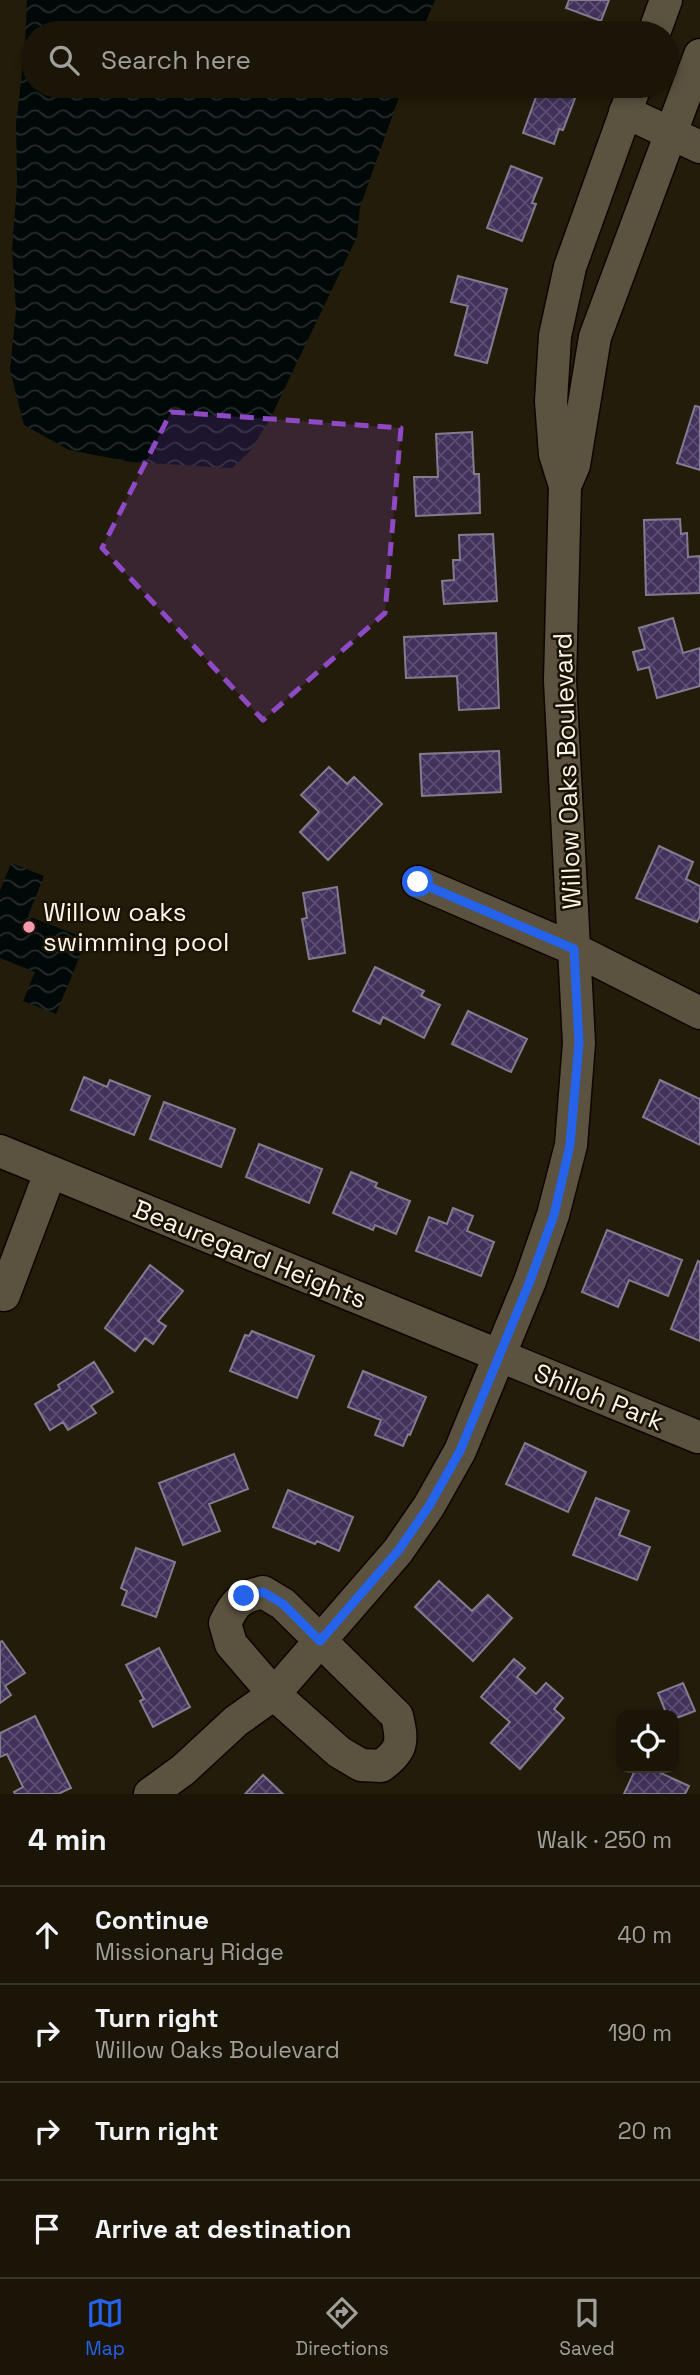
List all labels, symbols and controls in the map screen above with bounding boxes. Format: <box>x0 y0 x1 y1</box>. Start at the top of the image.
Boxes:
search box <box>21 21 679 98</box>
icon: search <box>45 41 83 79</box>
text: Search here <box>101 43 251 77</box>
street label: Willow Oaks Boulevard <box>545 632 589 910</box>
route start <box>402 866 433 897</box>
place label: Willow oaks swimming pool <box>43 895 229 959</box>
marker: Willow oaks swimming pool <box>21 919 37 935</box>
street label: Beauregard Heights <box>128 1192 372 1316</box>
street label: Shiloh Park <box>529 1356 669 1438</box>
route end <box>228 1580 259 1611</box>
map controls <box>616 1710 679 1773</box>
button: locate <box>616 1710 679 1773</box>
text: 4 min <box>28 1820 107 1859</box>
text: Walk · 250 m <box>537 1825 672 1855</box>
text: Continue <box>95 1903 209 1937</box>
icon: ahead <box>28 1916 66 1954</box>
text: 40 m <box>617 1920 672 1950</box>
text: Missionary Ridge <box>95 1937 284 1967</box>
text: Turn right <box>95 2001 219 2035</box>
icon: right <box>28 2014 66 2052</box>
text: 190 m <box>608 2018 672 2048</box>
text: Willow Oaks Boulevard <box>95 2035 340 2065</box>
icon: right <box>28 2112 66 2150</box>
text: Turn right <box>95 2114 219 2148</box>
text: 20 m <box>618 2116 672 2146</box>
icon: arrive <box>28 2210 66 2248</box>
text: Arrive at destination <box>95 2212 352 2246</box>
tab: Map <box>85 2294 125 2361</box>
tab: Directions <box>296 2294 389 2361</box>
tab: Saved <box>559 2294 615 2361</box>

